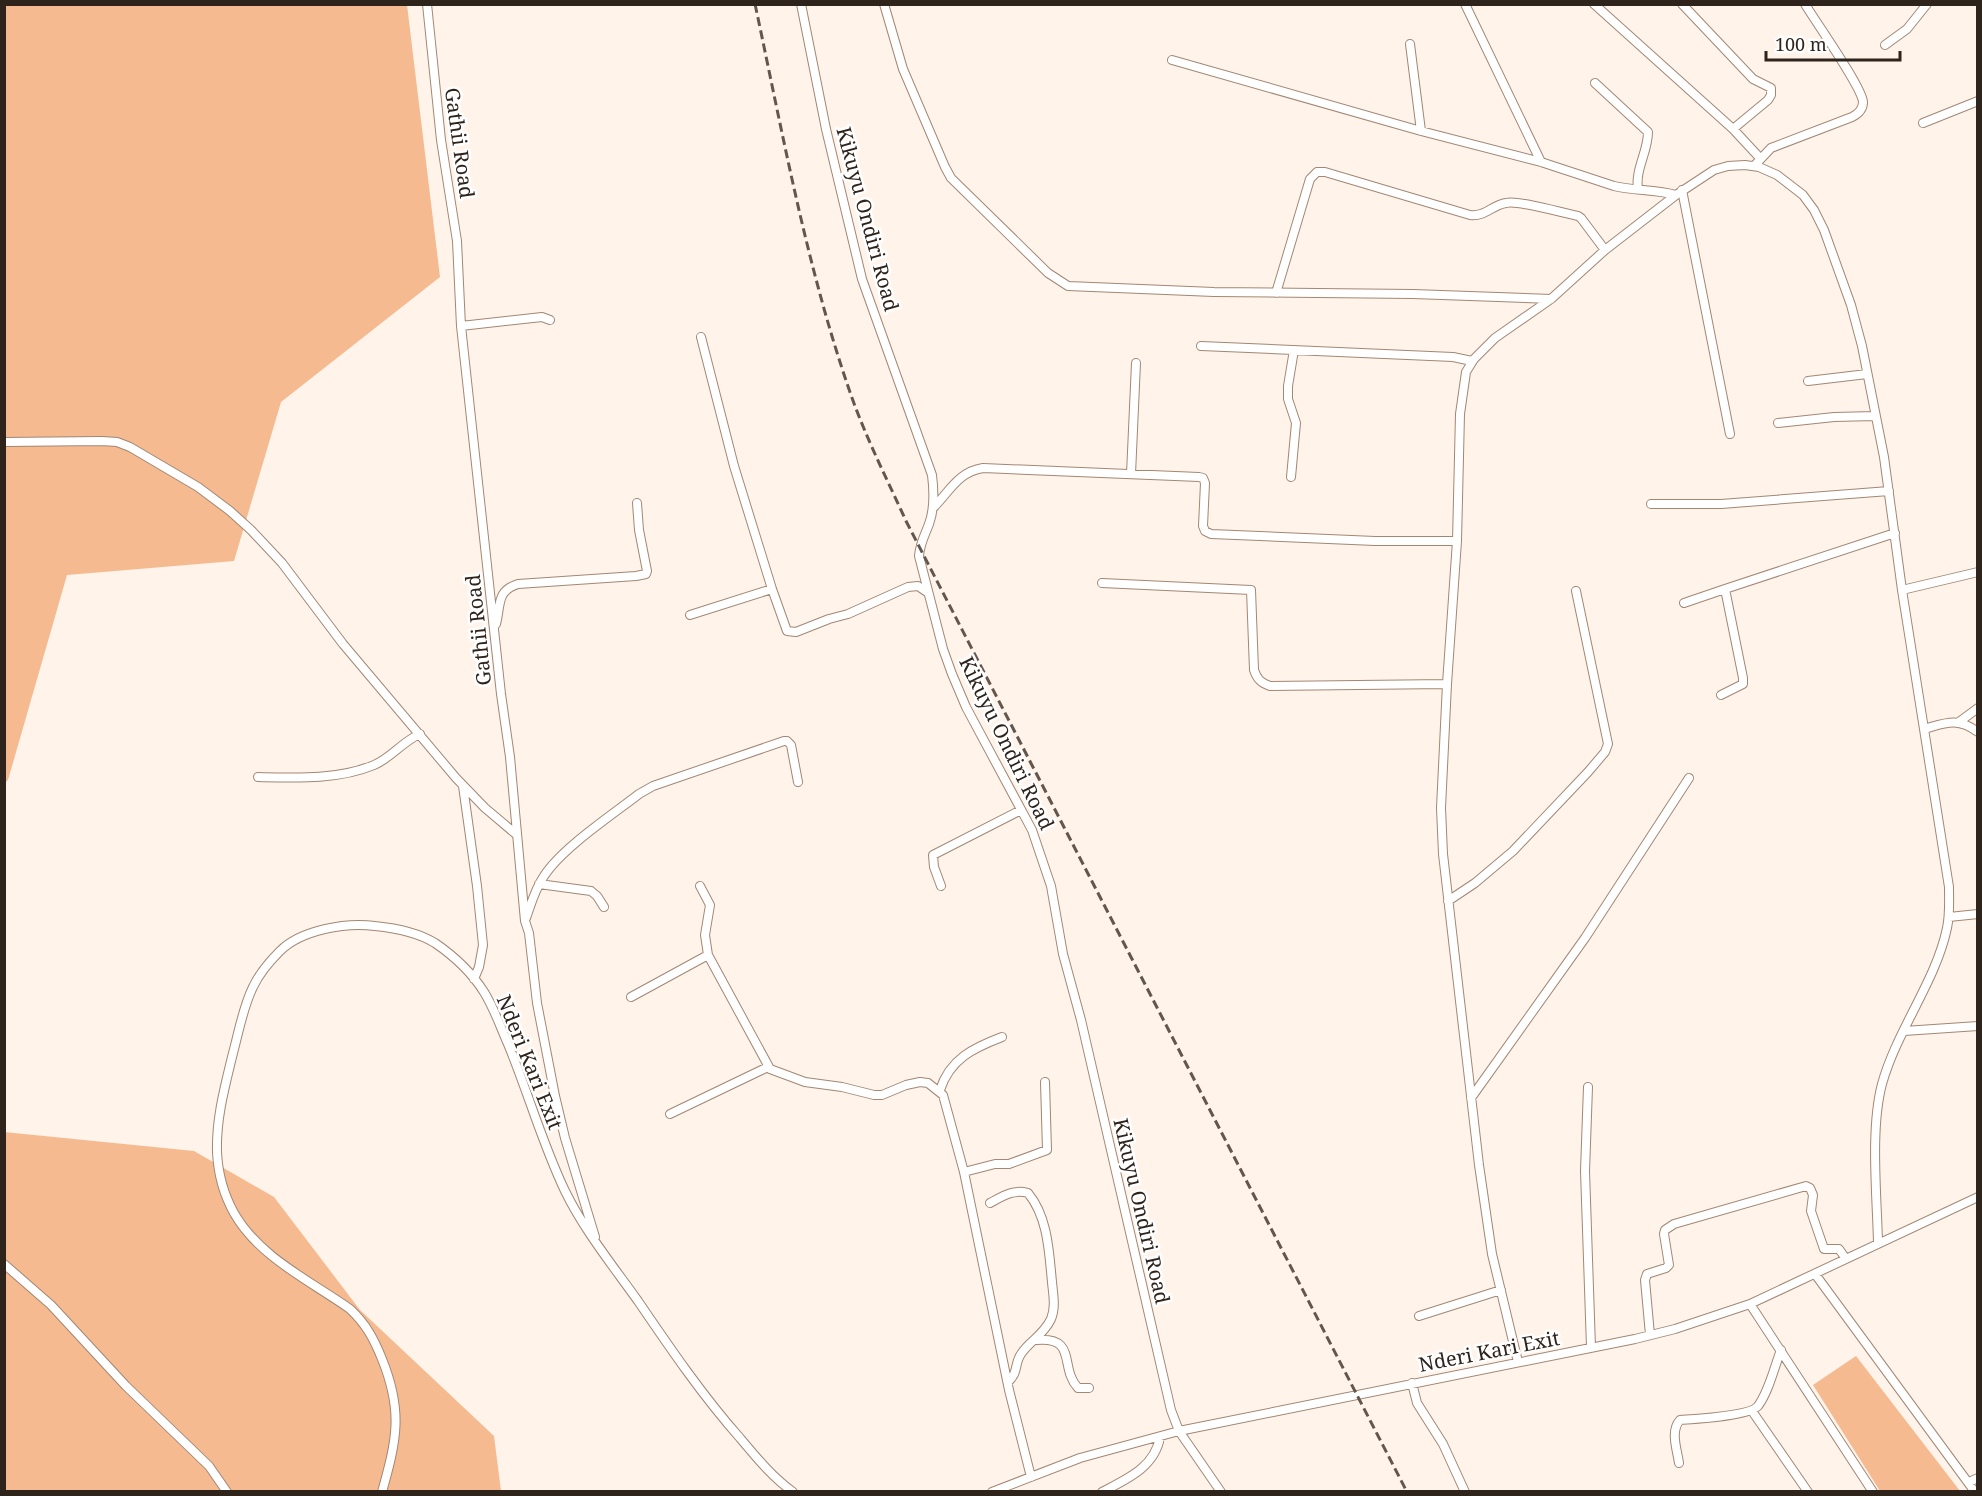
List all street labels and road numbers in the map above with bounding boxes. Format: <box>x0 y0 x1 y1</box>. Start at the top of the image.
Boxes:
street label: Gathii Road <box>439 86 481 200</box>
street label: Kikuyu Ondiri Road <box>830 124 906 314</box>
street label: Gathii Road <box>459 573 497 687</box>
street label: Kikuyu Ondiri Road <box>953 652 1061 834</box>
street label: Nderi Kari Exit <box>491 991 569 1133</box>
street label: Kikuyu Ondiri Road <box>1108 1116 1176 1306</box>
street label: Nderi Kari Exit <box>1416 1324 1562 1378</box>

